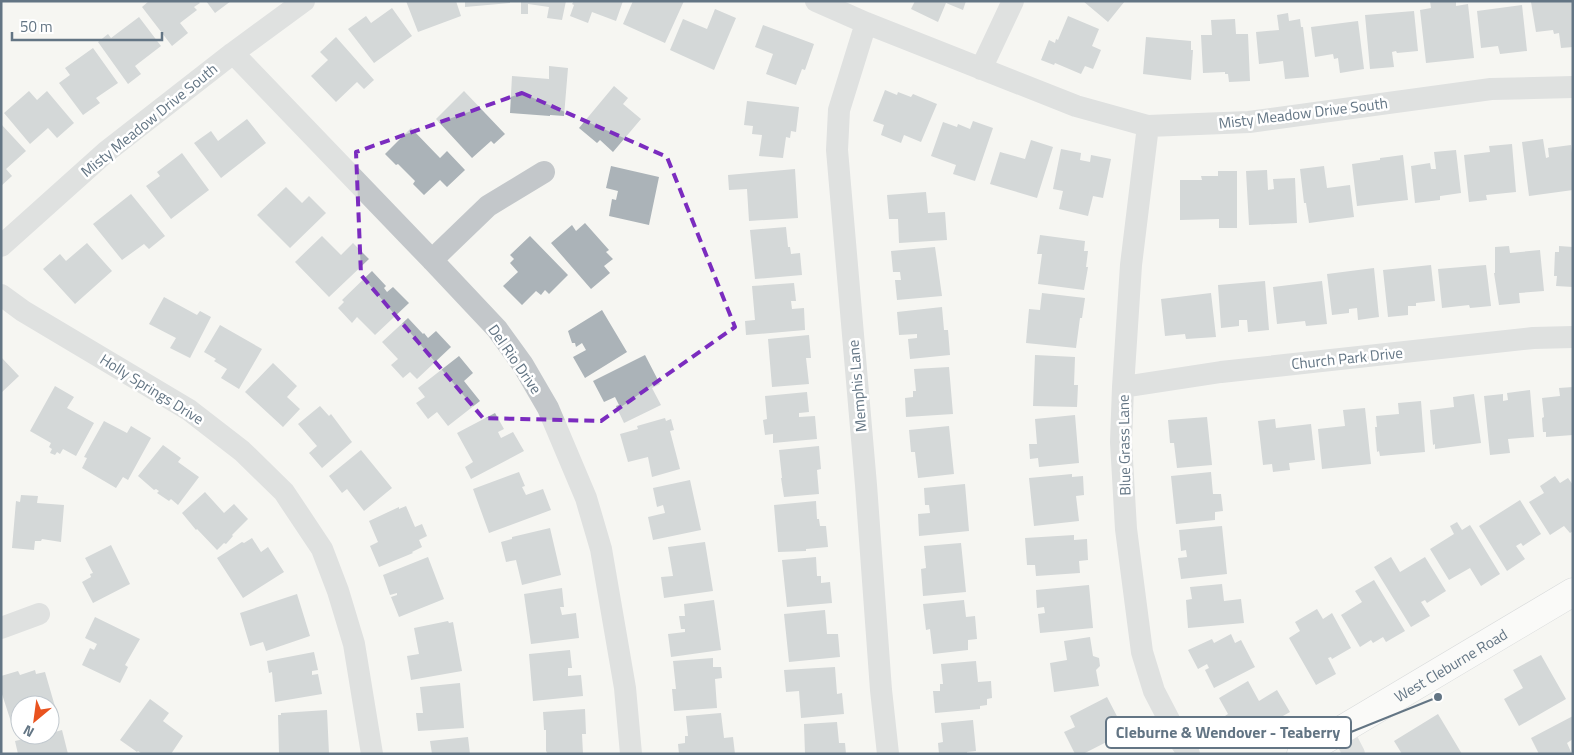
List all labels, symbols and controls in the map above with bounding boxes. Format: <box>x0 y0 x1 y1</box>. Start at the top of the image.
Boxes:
scale bar <box>12 10 162 42</box>
text: 50 m <box>20 15 53 38</box>
street label: Misty Meadow Drive South <box>76 57 222 183</box>
street label: Misty Meadow Drive South <box>1217 91 1389 135</box>
street label: Del Rio Drive <box>482 319 548 399</box>
street label: Memphis Lane <box>842 339 872 433</box>
street label: Church Park Drive <box>1290 341 1404 375</box>
street label: Holly Springs Drive <box>96 348 208 430</box>
street label: Blue Grass Lane <box>1112 394 1136 496</box>
street label: West Cleburne Road <box>1390 622 1511 708</box>
north arrow <box>10 695 60 745</box>
callout: Cleburne & Wendover - Teaberry <box>1106 717 1351 748</box>
text: N <box>19 720 38 743</box>
text: Cleburne & Wendover - Teaberry <box>1116 720 1340 744</box>

